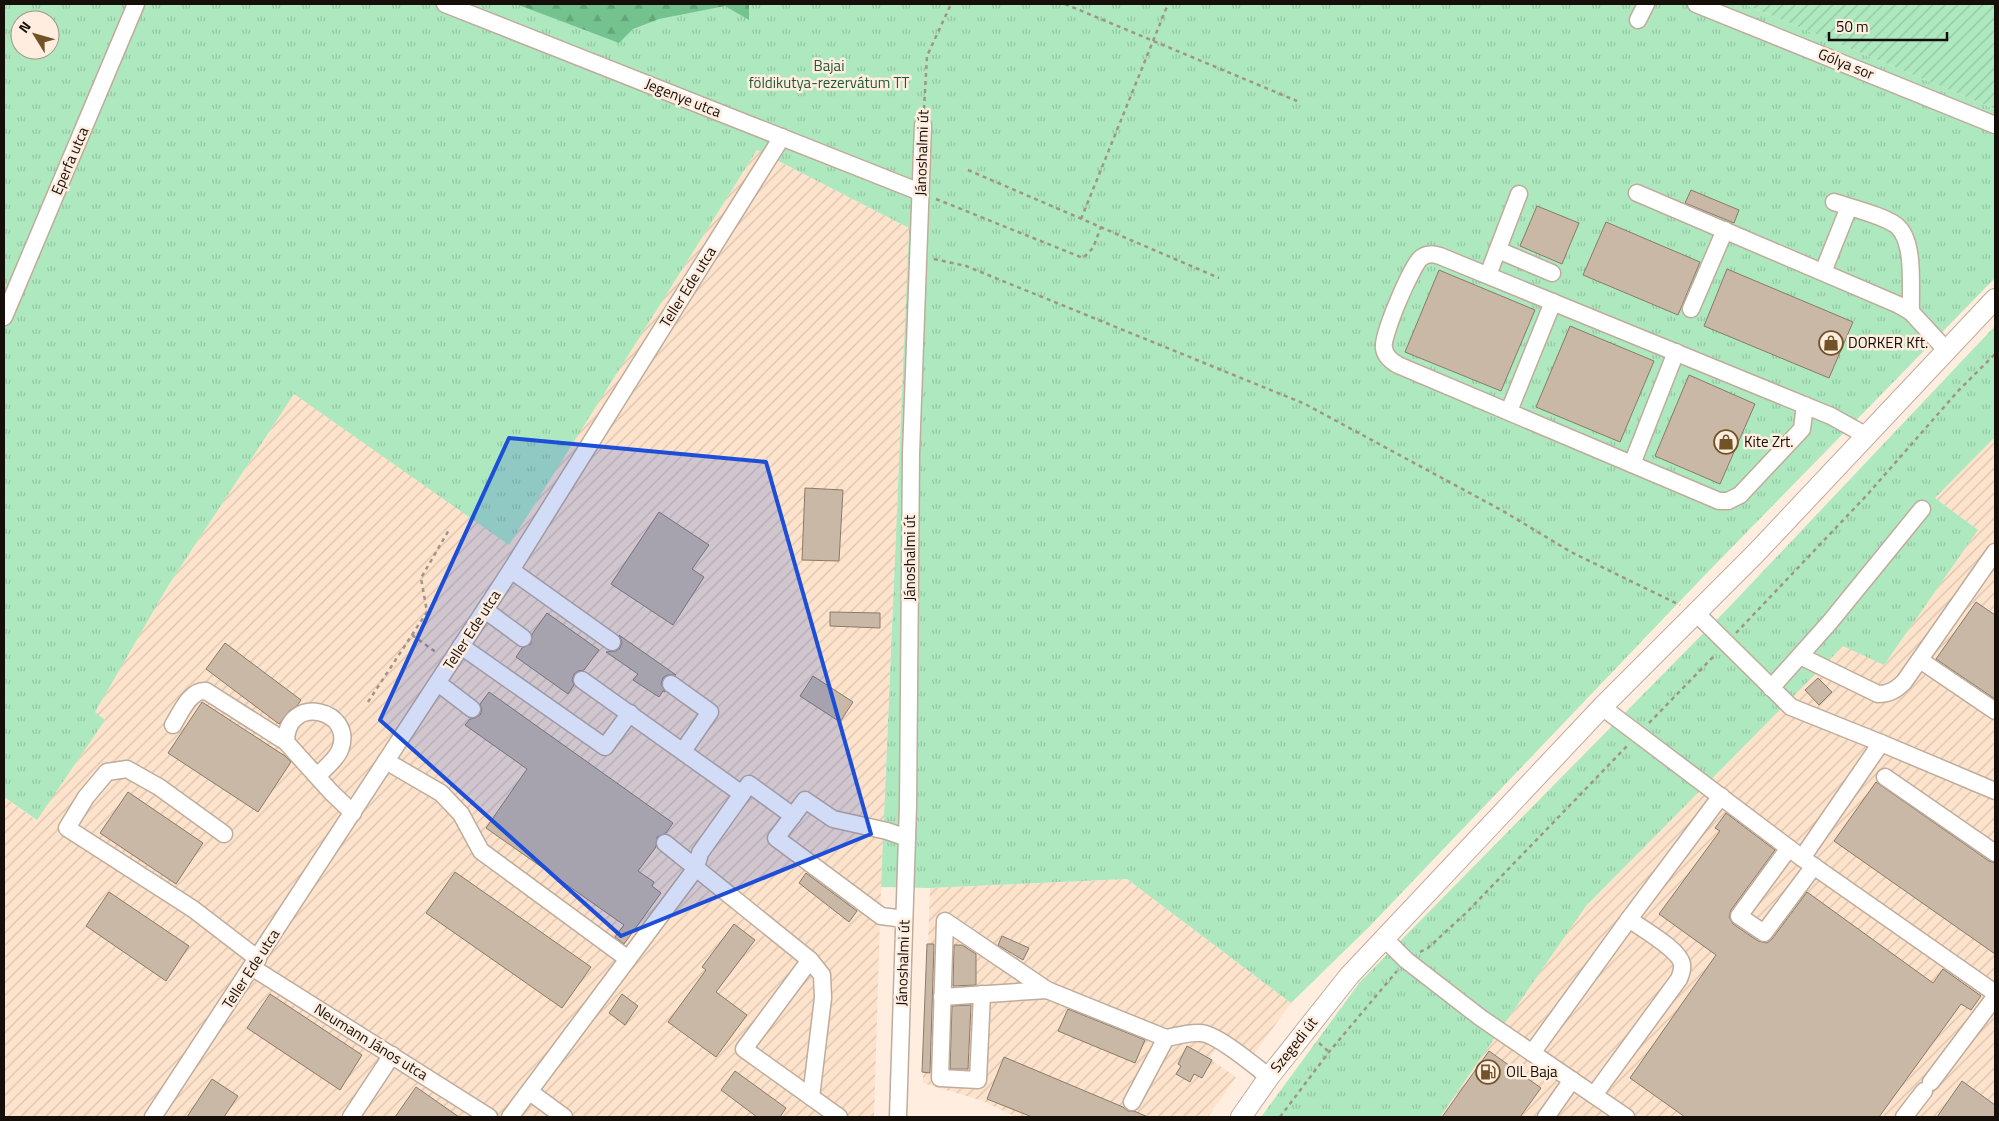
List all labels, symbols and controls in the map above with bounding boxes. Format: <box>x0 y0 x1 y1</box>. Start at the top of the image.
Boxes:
north arrow <box>10 10 60 60</box>
scale bar <box>1829 10 1946 42</box>
text: 50 m <box>1836 15 1869 38</box>
text: N <box>13 17 36 37</box>
street label: Gólya sor <box>1815 42 1878 85</box>
park label: Bajai földikutya-rezervátum TT <box>749 54 909 94</box>
street label: Jegenye utca <box>642 72 725 123</box>
street label: Jánoshalmi út <box>909 109 935 196</box>
street label: Eperfa utca <box>45 123 94 198</box>
street label: Teller Ede utca <box>654 241 722 332</box>
shop icon: DORKER Kft. <box>1818 330 1844 356</box>
place label: DORKER Kft. <box>1848 331 1928 354</box>
shop icon: Kite Zrt. <box>1713 429 1739 455</box>
place label: Kite Zrt. <box>1744 430 1794 453</box>
street label: Jánoshalmi út <box>898 514 921 601</box>
street label: Teller Ede utca <box>437 585 506 674</box>
street label: Jánoshalmi út <box>890 919 916 1006</box>
street label: Teller Ede utca <box>216 924 285 1013</box>
street label: Neumann János utca <box>310 997 433 1086</box>
street label: Szegedi út <box>1264 1011 1323 1078</box>
fuel station icon: OIL Baja <box>1475 1059 1501 1085</box>
place label: OIL Baja <box>1506 1060 1558 1083</box>

